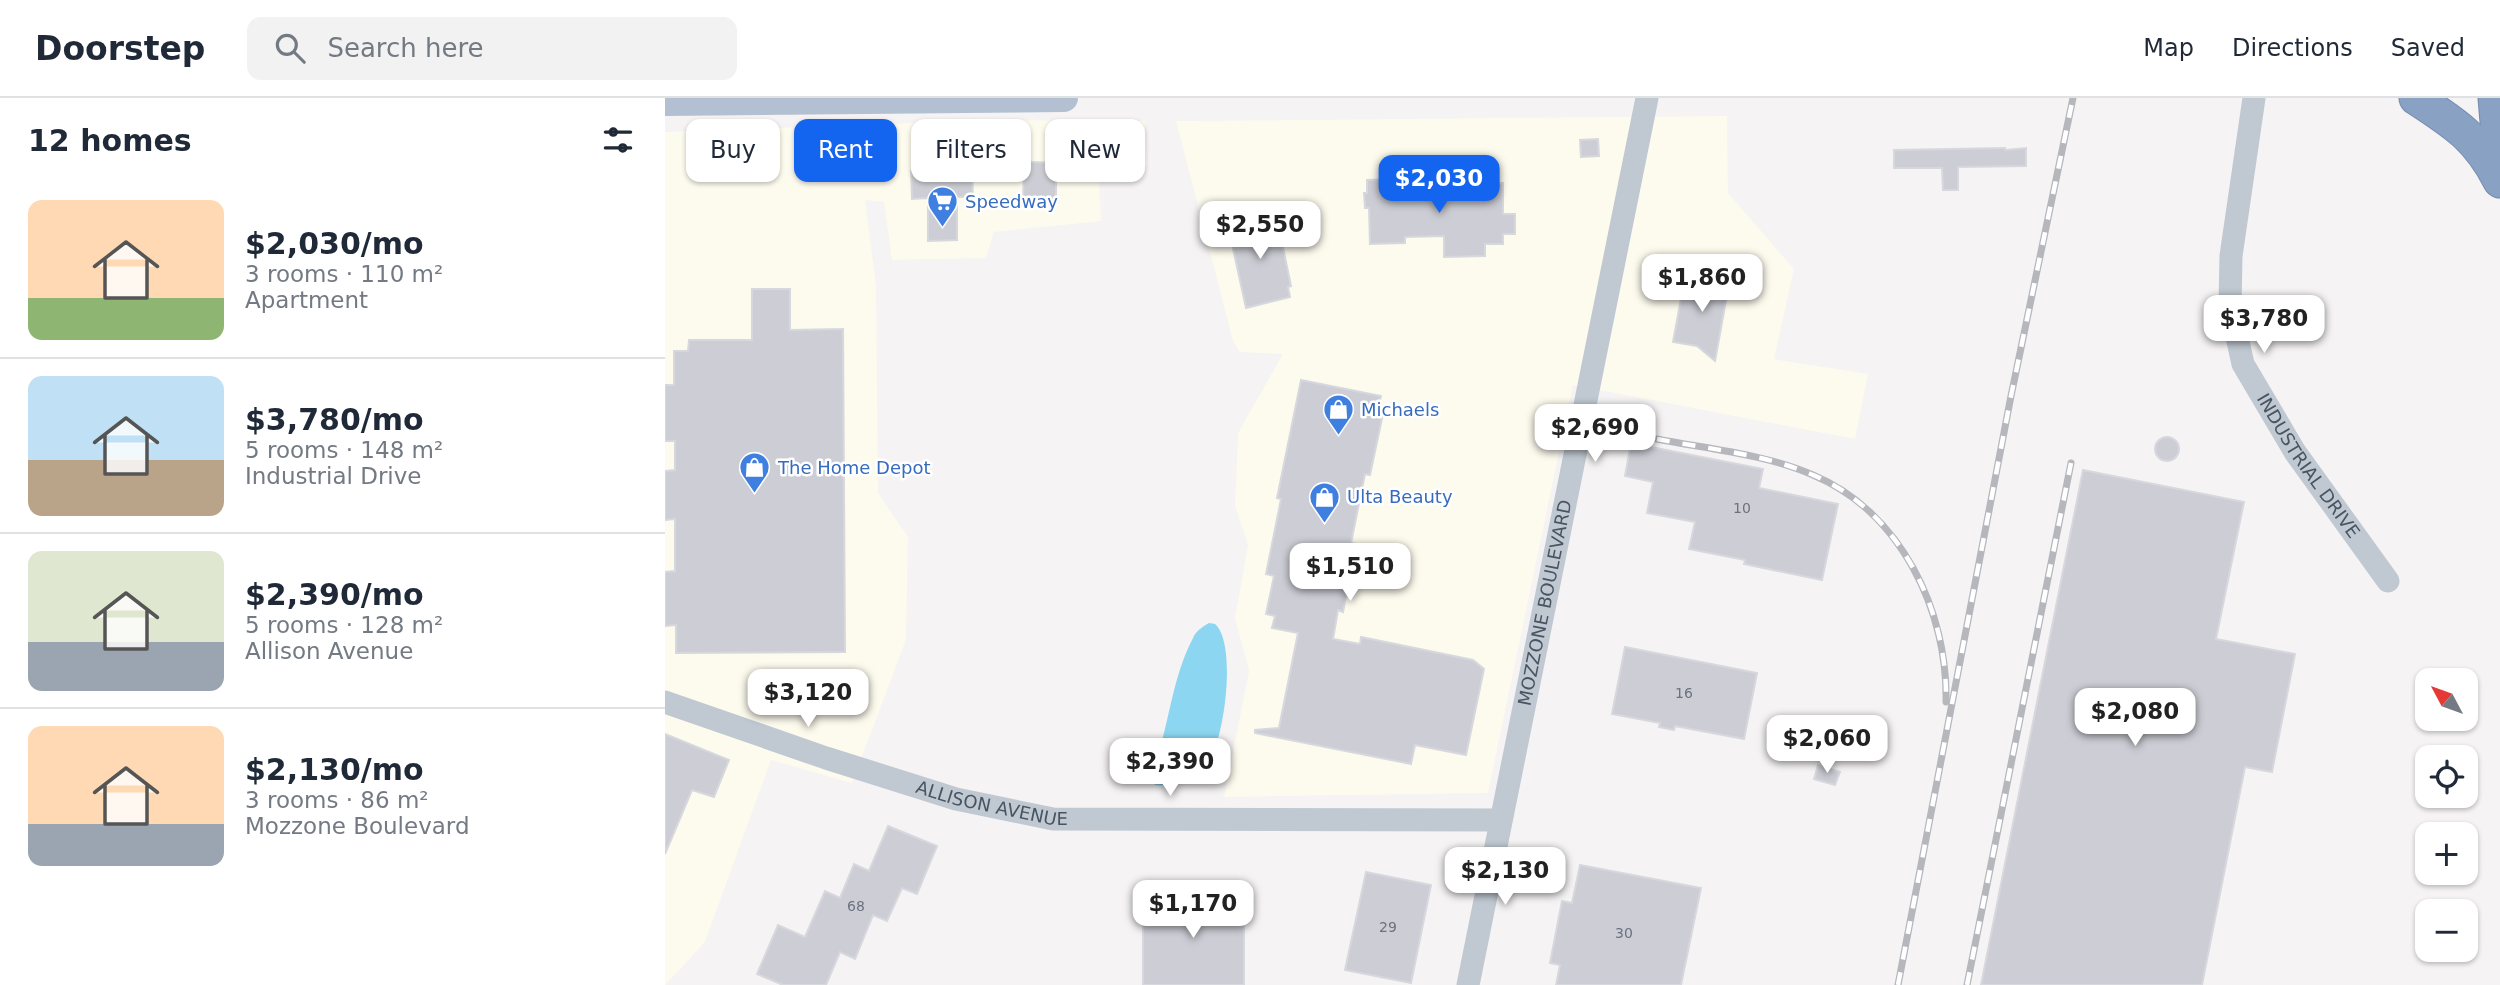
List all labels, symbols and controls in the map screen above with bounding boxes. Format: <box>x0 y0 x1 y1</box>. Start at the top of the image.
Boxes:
search box <box>247 17 737 80</box>
text: Doorstep <box>35 29 205 68</box>
icon: search <box>271 29 309 67</box>
text: Search here <box>327 33 484 63</box>
text: Map <box>2143 34 2194 62</box>
text: Directions <box>2232 34 2353 62</box>
text: Saved <box>2391 34 2465 62</box>
chip: Buy <box>686 119 780 182</box>
chip: Rent <box>794 119 897 182</box>
chip: Filters <box>911 119 1031 182</box>
chip: New <box>1045 119 1145 182</box>
icon: filters <box>599 121 637 159</box>
text: 12 homes <box>28 123 192 158</box>
pin: $2,030 <box>1382 156 1496 215</box>
text: $2,030 <box>1395 165 1483 191</box>
supermarket icon: Speedway <box>925 185 959 229</box>
place label: Speedway <box>965 191 1058 212</box>
pin: $2,550 <box>1203 202 1317 261</box>
text: $2,550 <box>1216 211 1304 237</box>
text: $2,030/mo <box>245 226 424 261</box>
icon: home <box>84 228 168 312</box>
pin: $1,860 <box>1645 254 1759 314</box>
text: 3 rooms · 110 m² <box>245 261 443 287</box>
text: $1,860 <box>1658 264 1746 290</box>
text: Apartment <box>245 287 368 313</box>
pin: $3,780 <box>2207 296 2321 355</box>
text: $3,780 <box>2220 305 2308 331</box>
street label: INDUSTRIAL DRIVE <box>2253 389 2364 542</box>
shop icon: Michaels <box>1321 393 1355 437</box>
place label: Michaels <box>1361 399 1439 420</box>
text: $3,780/mo <box>245 402 424 437</box>
icon: home <box>84 404 168 488</box>
pin: $2,690 <box>1538 404 1652 464</box>
text: $2,690 <box>1551 414 1639 440</box>
text: 5 rooms · 148 m² <box>245 437 443 463</box>
shop icon: The Home Depot <box>738 451 772 495</box>
place label: The Home Depot <box>777 457 931 478</box>
text: Industrial Drive <box>245 463 422 489</box>
shop icon: Ulta Beauty <box>1307 480 1341 524</box>
place label: Ulta Beauty <box>1347 486 1453 507</box>
street label: MOZZONE BOULEVARD <box>1514 498 1576 708</box>
house number: 10 <box>1733 500 1751 516</box>
pin: $1,510 <box>1293 544 1407 603</box>
text: $1,510 <box>1306 553 1394 579</box>
text: $2,390/mo <box>245 577 424 612</box>
icon: home <box>84 579 168 663</box>
text: 5 rooms · 128 m² <box>245 612 443 638</box>
text: Allison Avenue <box>245 638 413 664</box>
north arrow <box>2415 668 2478 732</box>
map controls <box>2415 668 2478 962</box>
pin: $3,120 <box>751 670 865 729</box>
text: $3,120 <box>764 679 852 705</box>
house number: 16 <box>1675 685 1693 701</box>
pin: $2,080 <box>2078 688 2192 748</box>
text: $2,080 <box>2091 698 2179 724</box>
pin: $2,060 <box>1770 716 1884 775</box>
text: $2,060 <box>1783 725 1871 751</box>
pin: $2,390 <box>1113 738 1227 798</box>
button: locate <box>2415 745 2478 808</box>
text: $2,390 <box>1126 748 1214 774</box>
text: $2,130/mo <box>245 752 424 787</box>
icon: home <box>84 754 168 838</box>
street label: ALLISON AVENUE <box>913 776 1068 830</box>
text: 3 rooms · 86 m² <box>245 787 429 813</box>
text: Mozzone Boulevard <box>245 813 470 839</box>
button: + <box>2415 822 2478 885</box>
pin: $2,130 <box>1448 848 1562 907</box>
text: $2,130 <box>1461 857 1549 883</box>
pin: $1,170 <box>1136 880 1250 940</box>
text: $1,170 <box>1149 890 1237 916</box>
house number: 68 <box>847 898 865 914</box>
button: − <box>2415 899 2478 962</box>
house number: 29 <box>1379 919 1397 935</box>
house number: 30 <box>1615 925 1633 941</box>

